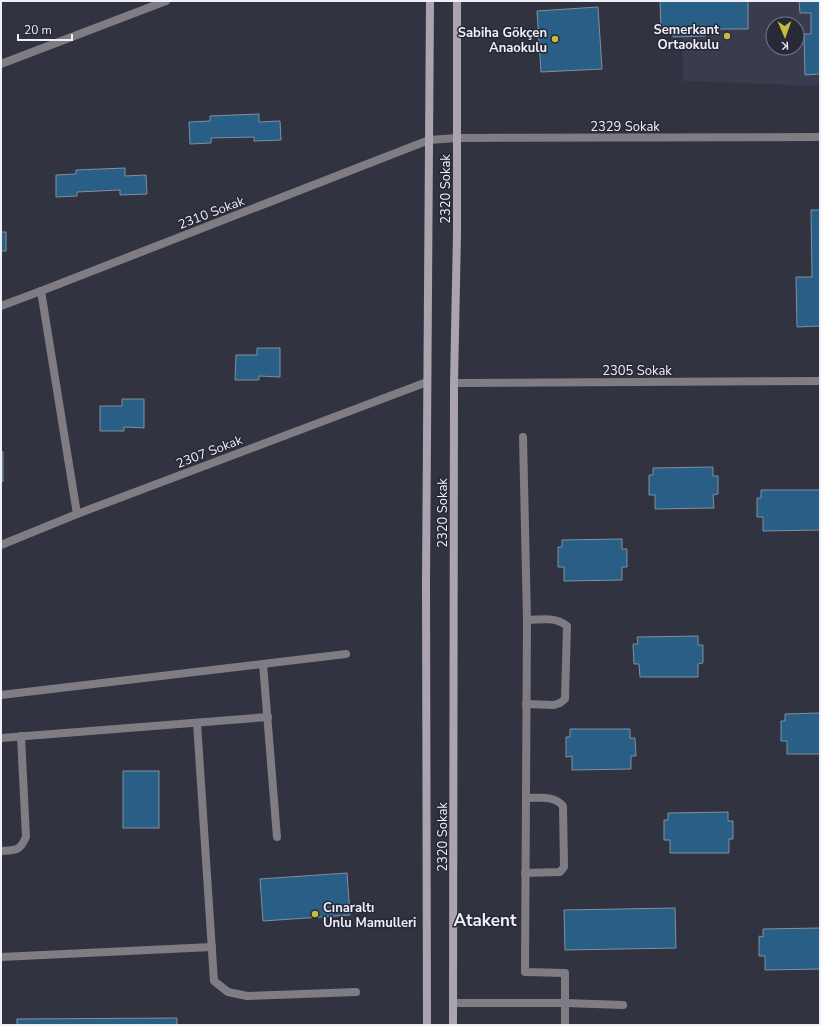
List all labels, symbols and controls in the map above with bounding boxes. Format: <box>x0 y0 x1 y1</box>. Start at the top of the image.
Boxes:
scale bar <box>18 16 72 42</box>
north arrow <box>765 16 805 56</box>
place label: Semerkant Ortaokulu <box>654 21 720 54</box>
text: 20 m <box>24 22 52 38</box>
place label: Sabiha Gökçen Anaokulu <box>458 24 547 57</box>
marker: Semerkant Ortaokulu <box>722 31 732 41</box>
marker: Sabiha Gökçen Anaokulu <box>550 34 560 44</box>
text: K <box>781 38 789 53</box>
street label: 2329 Sokak <box>590 118 660 136</box>
street label: 2320 Sokak <box>437 154 455 224</box>
street label: 2310 Sokak <box>176 192 248 234</box>
street label: 2305 Sokak <box>602 362 672 380</box>
street label: 2307 Sokak <box>174 431 246 473</box>
street label: 2320 Sokak <box>434 478 452 548</box>
street label: 2320 Sokak <box>434 802 452 872</box>
place label: Cınaraltı Unlu Mamulleri <box>323 899 416 932</box>
marker: Cınaraltı Unlu Mamulleri <box>310 909 320 919</box>
district label: Atakent <box>454 909 517 932</box>

